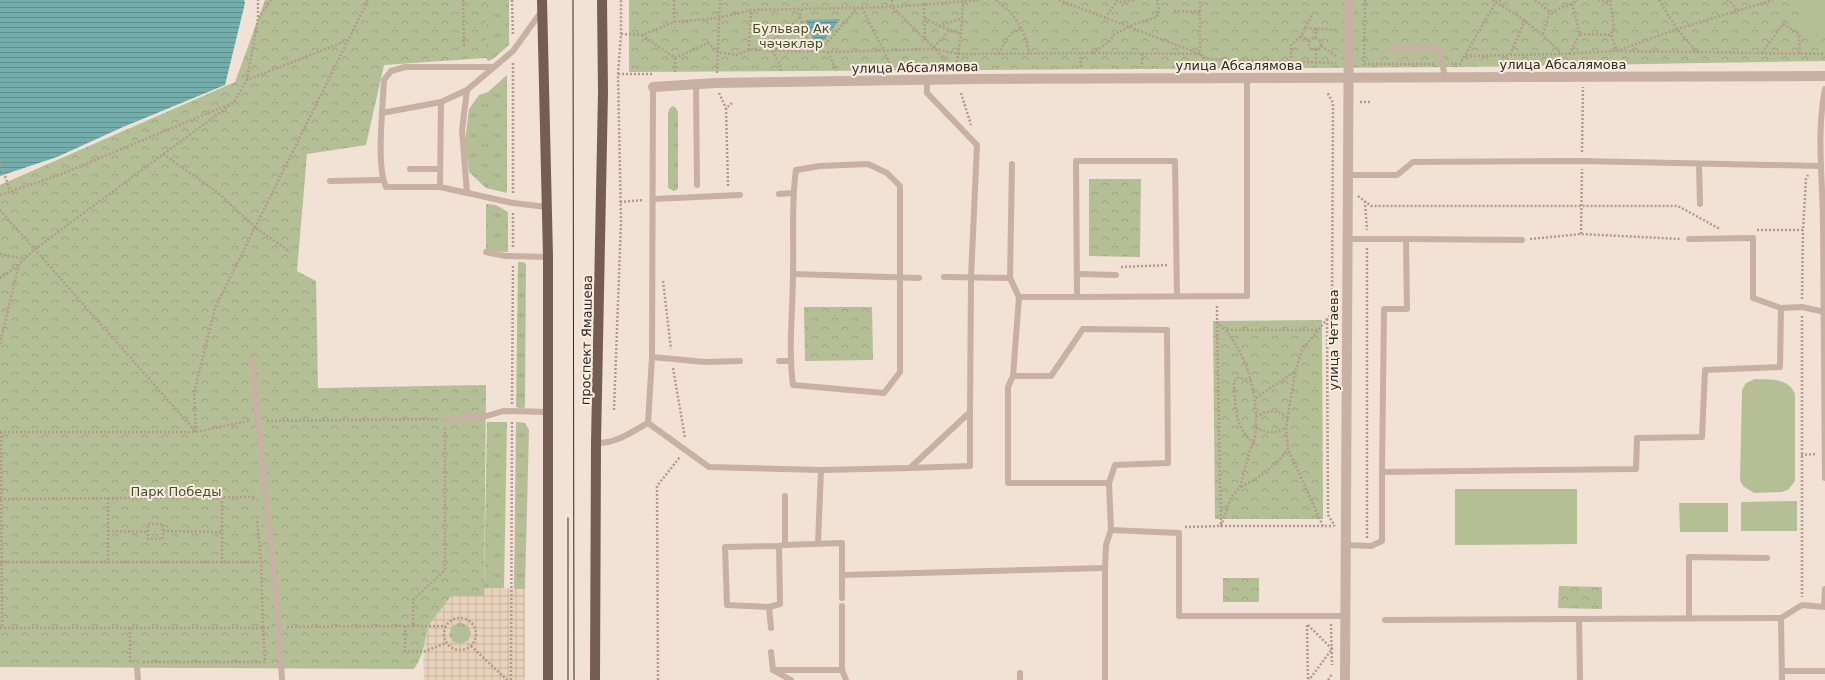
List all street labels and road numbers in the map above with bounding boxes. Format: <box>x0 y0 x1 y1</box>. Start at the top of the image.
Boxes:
street label: улица Абсалямова <box>1500 57 1626 72</box>
street label: улица Абсалямова <box>1176 58 1302 73</box>
street label: улица Абсалямова <box>851 59 979 76</box>
street label: проспект Ямашева <box>578 275 595 405</box>
street label: улица Четаева <box>1326 289 1341 391</box>

